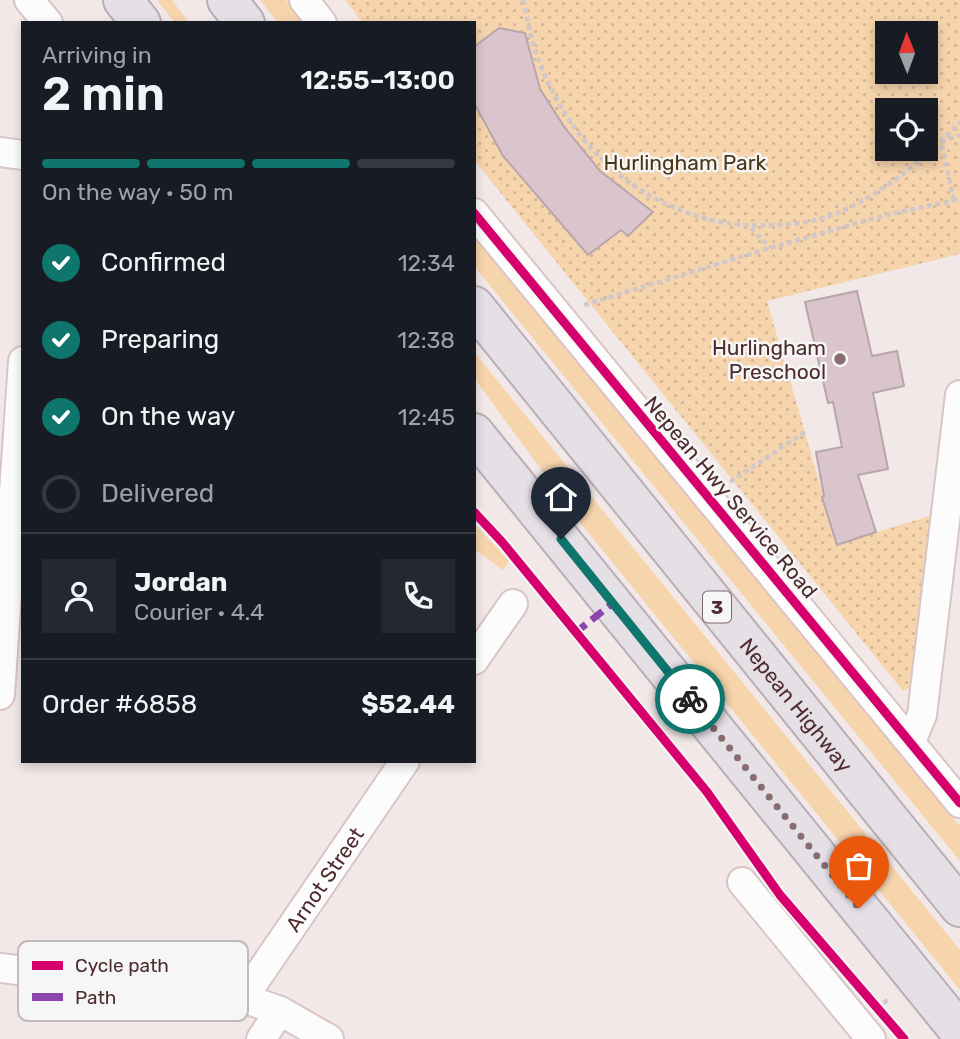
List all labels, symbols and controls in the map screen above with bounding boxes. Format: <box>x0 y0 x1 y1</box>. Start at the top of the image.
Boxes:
north arrow <box>875 21 938 84</box>
map controls <box>875 21 938 161</box>
text: Arriving in <box>42 41 152 69</box>
text: 12:55–13:00 <box>301 65 455 96</box>
text: 2 min <box>42 67 165 122</box>
button: locate <box>875 98 938 161</box>
park label: Hurlingham Park <box>604 150 767 175</box>
text: On the way · 50 m <box>42 178 233 206</box>
icon: check <box>42 244 80 282</box>
text: Confirmed <box>101 247 226 278</box>
text: 12:34 <box>398 249 455 277</box>
icon: check <box>42 321 80 359</box>
text: Preparing <box>101 324 219 355</box>
text: 12:38 <box>397 326 455 354</box>
place label: Hurlingham Preschool <box>712 335 826 384</box>
marker: Hurlingham Preschool <box>832 351 848 367</box>
street label: Nepean Hwy Service Road <box>639 391 823 603</box>
icon: check <box>42 398 80 436</box>
text: On the way <box>101 401 235 432</box>
text: 12:45 <box>398 403 455 431</box>
pin <box>531 467 591 539</box>
text: Delivered <box>101 478 214 509</box>
icon: home <box>542 478 580 516</box>
button: person <box>42 559 116 633</box>
button: phone <box>381 559 455 633</box>
text: Jordan <box>134 567 227 598</box>
road number: 3 <box>703 592 731 622</box>
text: Courier · 4.4 <box>134 598 264 626</box>
street label: Nepean Highway <box>735 633 858 777</box>
courier <box>655 664 725 734</box>
icon: bike <box>671 680 709 718</box>
text: Order #6858 <box>42 689 197 720</box>
text: $52.44 <box>361 689 455 720</box>
street label: Arnot Street <box>280 822 369 936</box>
pin <box>829 836 889 908</box>
icon: bag <box>840 847 878 885</box>
legend <box>18 941 248 1021</box>
text: Cycle path <box>75 954 169 977</box>
text: Path <box>75 986 116 1009</box>

